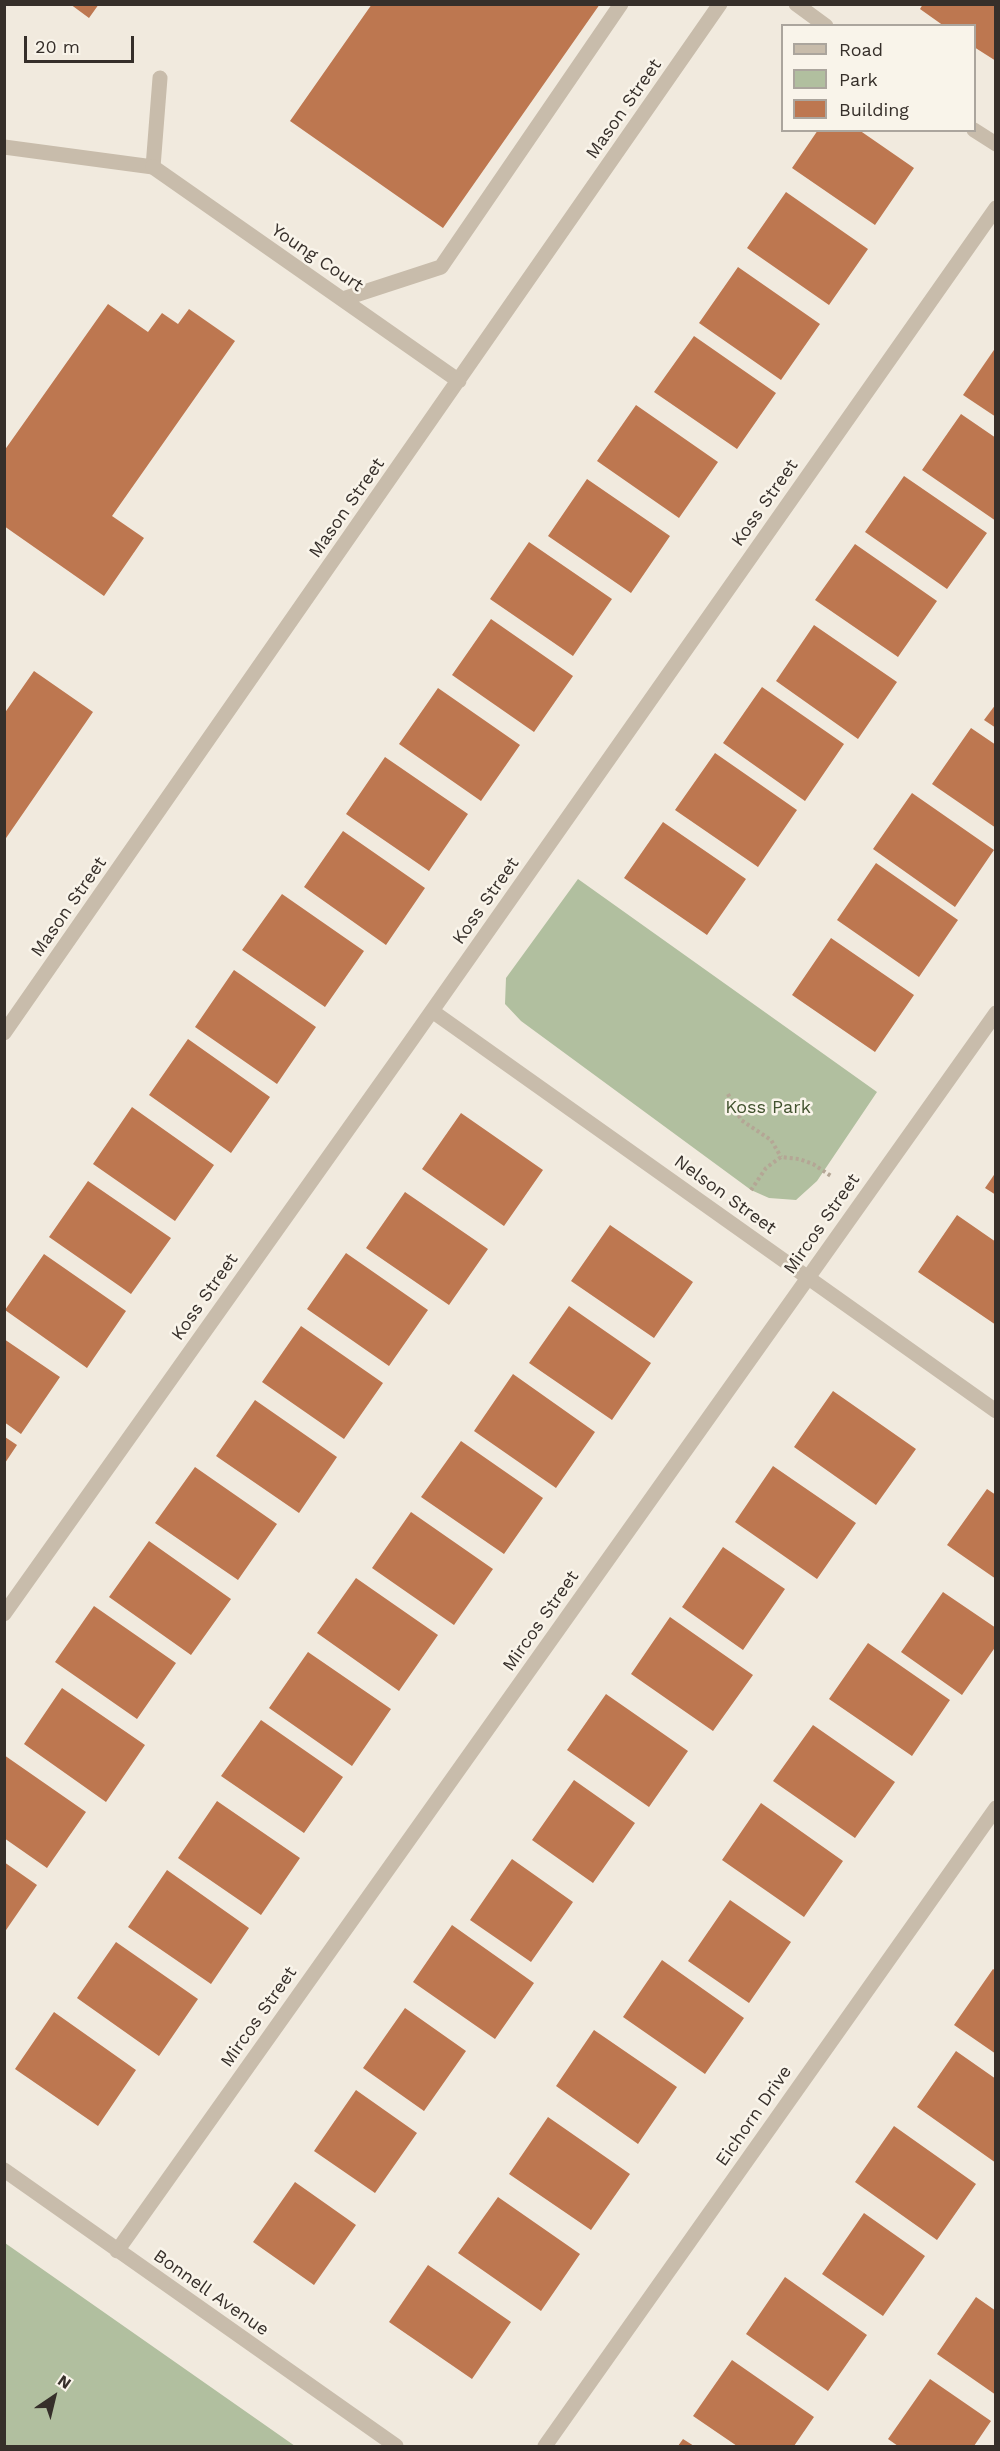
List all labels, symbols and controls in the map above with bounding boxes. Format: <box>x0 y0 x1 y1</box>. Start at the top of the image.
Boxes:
scale bar <box>27 24 136 62</box>
legend <box>781 24 976 132</box>
text: 20 m <box>35 36 80 57</box>
text: Road <box>839 39 883 60</box>
street label: Mason Street <box>582 55 666 163</box>
text: Park <box>839 69 878 90</box>
text: Building <box>839 99 909 120</box>
street label: Young Court <box>267 219 367 297</box>
street label: Mason Street <box>305 454 389 562</box>
street label: Koss Street <box>727 455 803 551</box>
street label: Mason Street <box>27 853 111 961</box>
street label: Koss Street <box>448 853 524 949</box>
park label: Koss Park <box>725 1097 811 1119</box>
street label: Nelson Street <box>670 1151 780 1239</box>
street label: Mircos Street <box>779 1170 865 1278</box>
street label: Koss Street <box>167 1249 243 1345</box>
street label: Mircos Street <box>498 1567 584 1675</box>
street label: Mircos Street <box>216 1963 302 2071</box>
street label: Eichorn Drive <box>711 2062 797 2170</box>
street label: Bonnell Avenue <box>149 2245 273 2341</box>
north arrow <box>24 2367 84 2427</box>
text: N <box>54 2371 75 2393</box>

